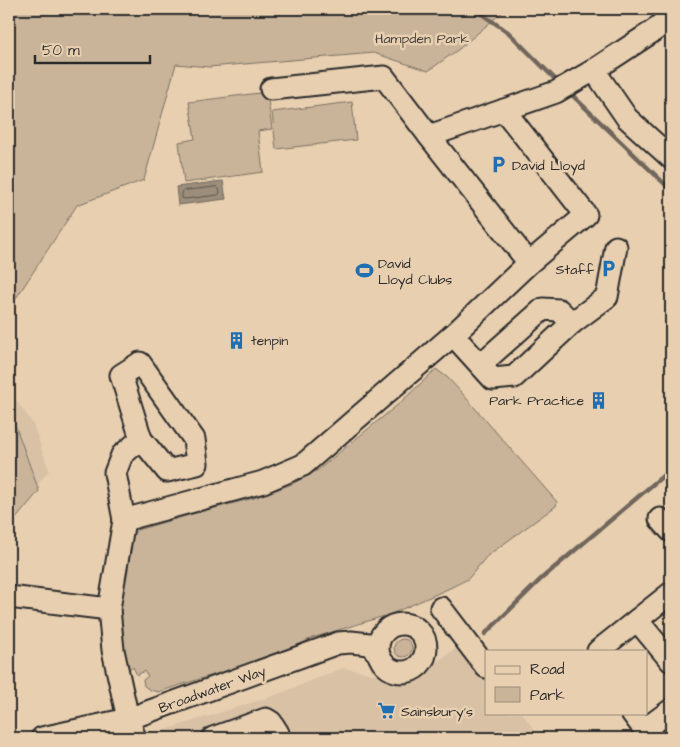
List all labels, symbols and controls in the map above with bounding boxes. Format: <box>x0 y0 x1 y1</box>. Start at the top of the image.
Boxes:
park label: Hampden Park <box>375 29 469 49</box>
scale bar <box>35 32 150 64</box>
text: 50 m <box>42 40 80 61</box>
parking icon: David Lloyd <box>488 155 508 175</box>
place label: David Lloyd <box>512 156 585 176</box>
place label: David Lloyd Clubs <box>378 254 452 290</box>
parking icon: Staff <box>598 259 618 279</box>
place label: Staff <box>556 260 595 280</box>
sports icon: David Lloyd Clubs <box>354 261 374 281</box>
building icon: tenpin <box>227 330 247 350</box>
place label: tenpin <box>251 331 288 351</box>
building icon: Park Practice <box>588 390 608 410</box>
place label: Park Practice <box>489 391 584 411</box>
legend <box>485 650 648 714</box>
text: Road <box>530 659 565 680</box>
street label: Broadwater Way <box>156 661 269 719</box>
text: Park <box>530 685 565 706</box>
supermarket icon: Sainsbury's <box>377 701 397 721</box>
place label: Sainsbury's <box>401 702 473 722</box>

